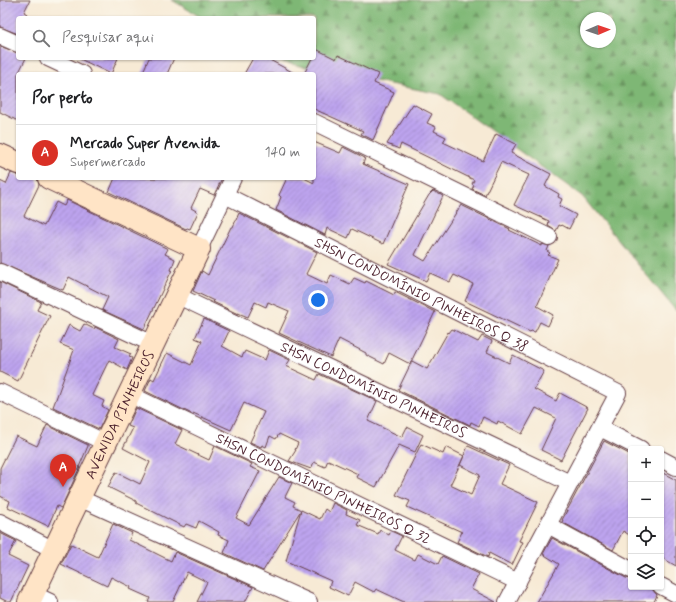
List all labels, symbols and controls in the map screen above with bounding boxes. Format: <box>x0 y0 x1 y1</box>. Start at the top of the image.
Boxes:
north arrow <box>580 12 616 48</box>
search box <box>16 16 316 60</box>
icon: search <box>30 27 52 49</box>
text: Pesquisar aqui <box>62 28 154 48</box>
text: Por perto <box>32 87 93 109</box>
text: Mercado Super Avenida <box>70 134 220 154</box>
text: A <box>41 144 49 161</box>
text: 140 m <box>265 144 300 161</box>
text: Supermercado <box>70 154 146 171</box>
street label: SHSN CONDOMÍNIO PINHEIROS Q 38 <box>311 234 531 356</box>
your location <box>308 290 328 310</box>
street label: SHSN CONDOMÍNIO PINHEIROS <box>277 338 469 442</box>
street label: AVENIDA PINHEIROS <box>82 348 159 482</box>
street label: SHSN CONDOMÍNIO PINHEIROS Q 32 <box>213 429 433 548</box>
map controls <box>628 446 664 590</box>
button: + <box>628 446 664 482</box>
pin: A <box>50 454 76 487</box>
button: − <box>628 482 664 518</box>
button: locate <box>628 518 664 554</box>
button: layers <box>628 554 664 590</box>

